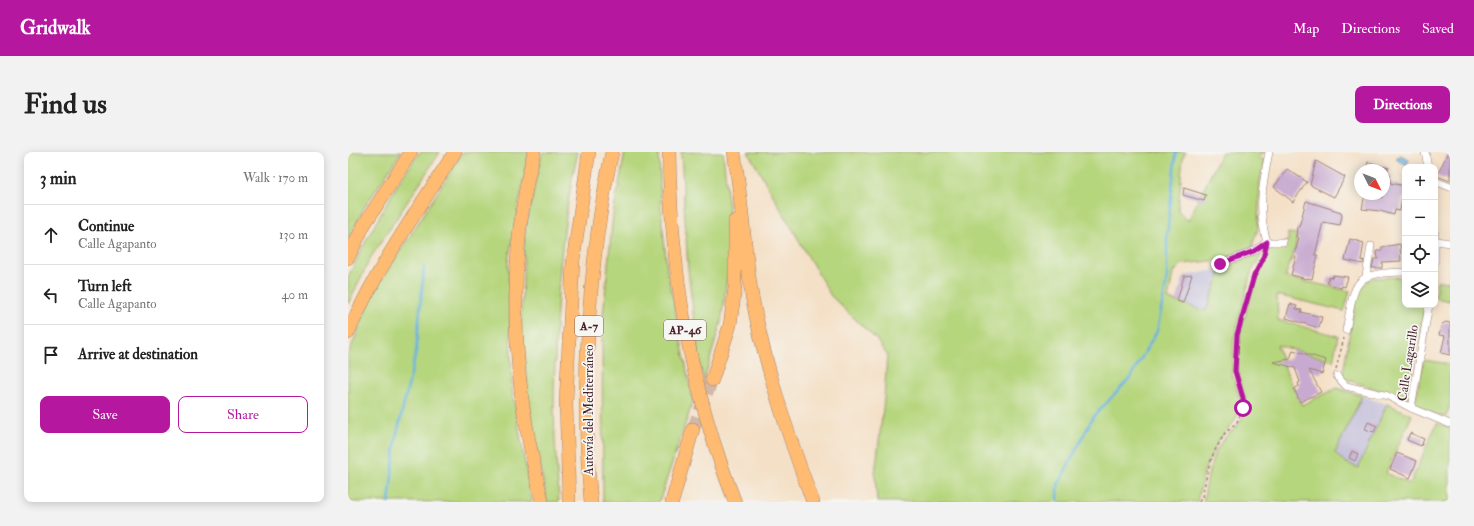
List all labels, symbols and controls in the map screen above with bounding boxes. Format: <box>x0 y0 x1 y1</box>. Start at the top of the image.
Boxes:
text: Gridwalk <box>20 16 91 40</box>
text: Map <box>1293 20 1319 37</box>
text: Directions <box>1341 20 1400 37</box>
text: Saved <box>1422 20 1454 37</box>
button: Directions <box>1355 86 1450 123</box>
text: Find us <box>24 87 107 122</box>
north arrow <box>1354 164 1390 200</box>
map controls <box>1402 164 1438 308</box>
button: + <box>1402 164 1438 200</box>
text: 3 min <box>40 168 77 189</box>
text: Walk · 170 m <box>243 170 308 186</box>
button: − <box>1402 200 1438 236</box>
text: Continue <box>78 217 134 236</box>
icon: ahead <box>40 224 62 246</box>
text: 130 m <box>279 227 308 243</box>
text: Calle Agapanto <box>78 236 157 252</box>
button: locate <box>1402 236 1438 272</box>
route end <box>1211 255 1229 273</box>
button: layers <box>1402 272 1438 308</box>
text: Turn left <box>78 277 132 296</box>
icon: left <box>40 284 62 306</box>
text: 40 m <box>282 287 308 303</box>
text: Calle Agapanto <box>78 296 157 312</box>
road number: A-7 <box>575 316 603 336</box>
road number: AP-46 <box>664 320 706 340</box>
street label: Calle Lagarillo <box>1394 324 1422 402</box>
icon: arrive <box>40 344 62 366</box>
text: Arrive at destination <box>78 345 198 364</box>
street label: Autovía del Mediterráneo <box>581 345 597 476</box>
button: Save <box>40 396 170 433</box>
button: Share <box>178 396 308 433</box>
route start <box>1234 399 1252 417</box>

